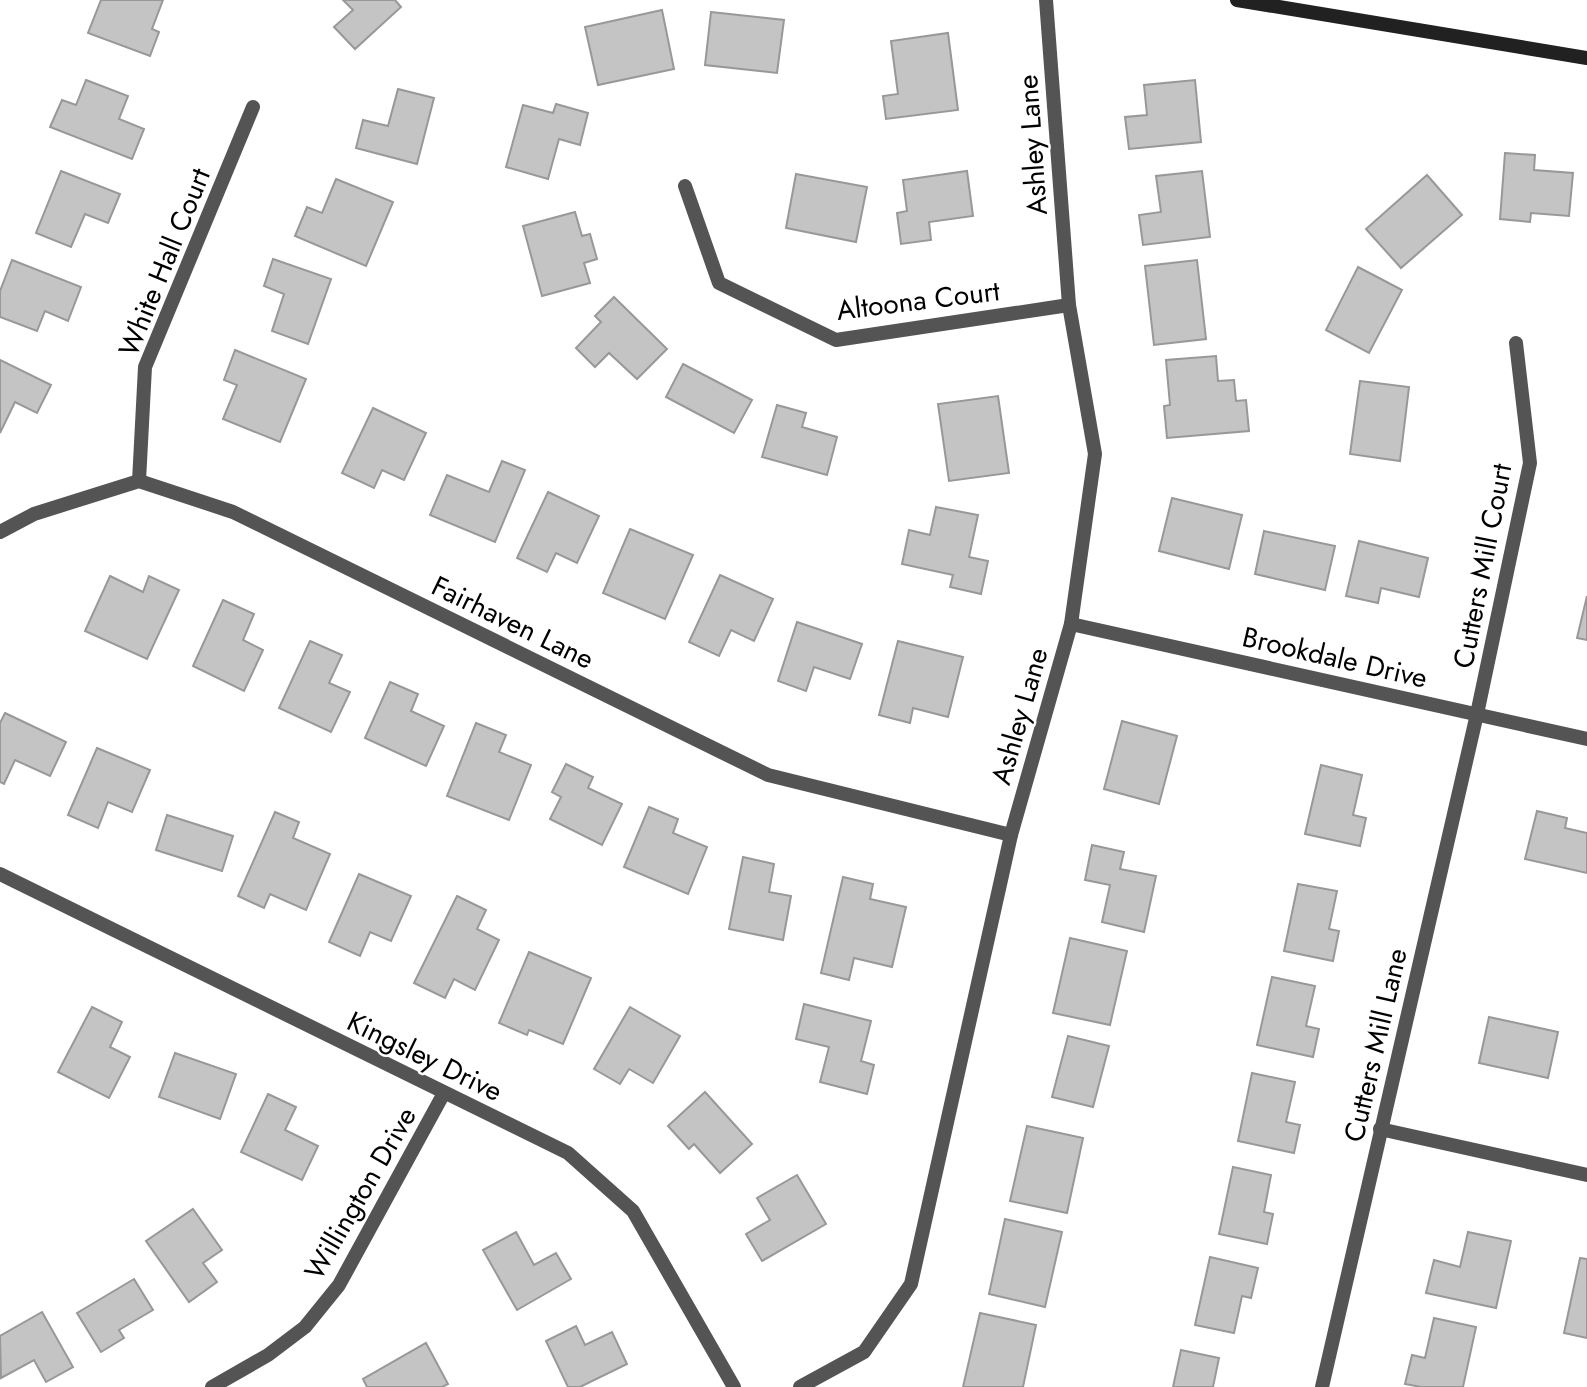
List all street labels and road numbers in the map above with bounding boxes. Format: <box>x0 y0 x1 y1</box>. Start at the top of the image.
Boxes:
street label: Ashley Lane <box>1007 73 1058 217</box>
street label: White Hall Court <box>108 162 221 362</box>
street label: Altoona Court <box>834 270 1002 331</box>
street label: Cutters Mill Court <box>1443 460 1522 672</box>
street label: Fairhaven Lane <box>425 565 601 679</box>
street label: Brookdale Drive <box>1238 616 1431 699</box>
street label: Ashley Lane <box>980 643 1059 789</box>
street label: Cutters Mill Lane <box>1333 944 1418 1146</box>
street label: Kingsley Drive <box>340 1001 509 1112</box>
street label: Willington Drive <box>294 1099 426 1287</box>

